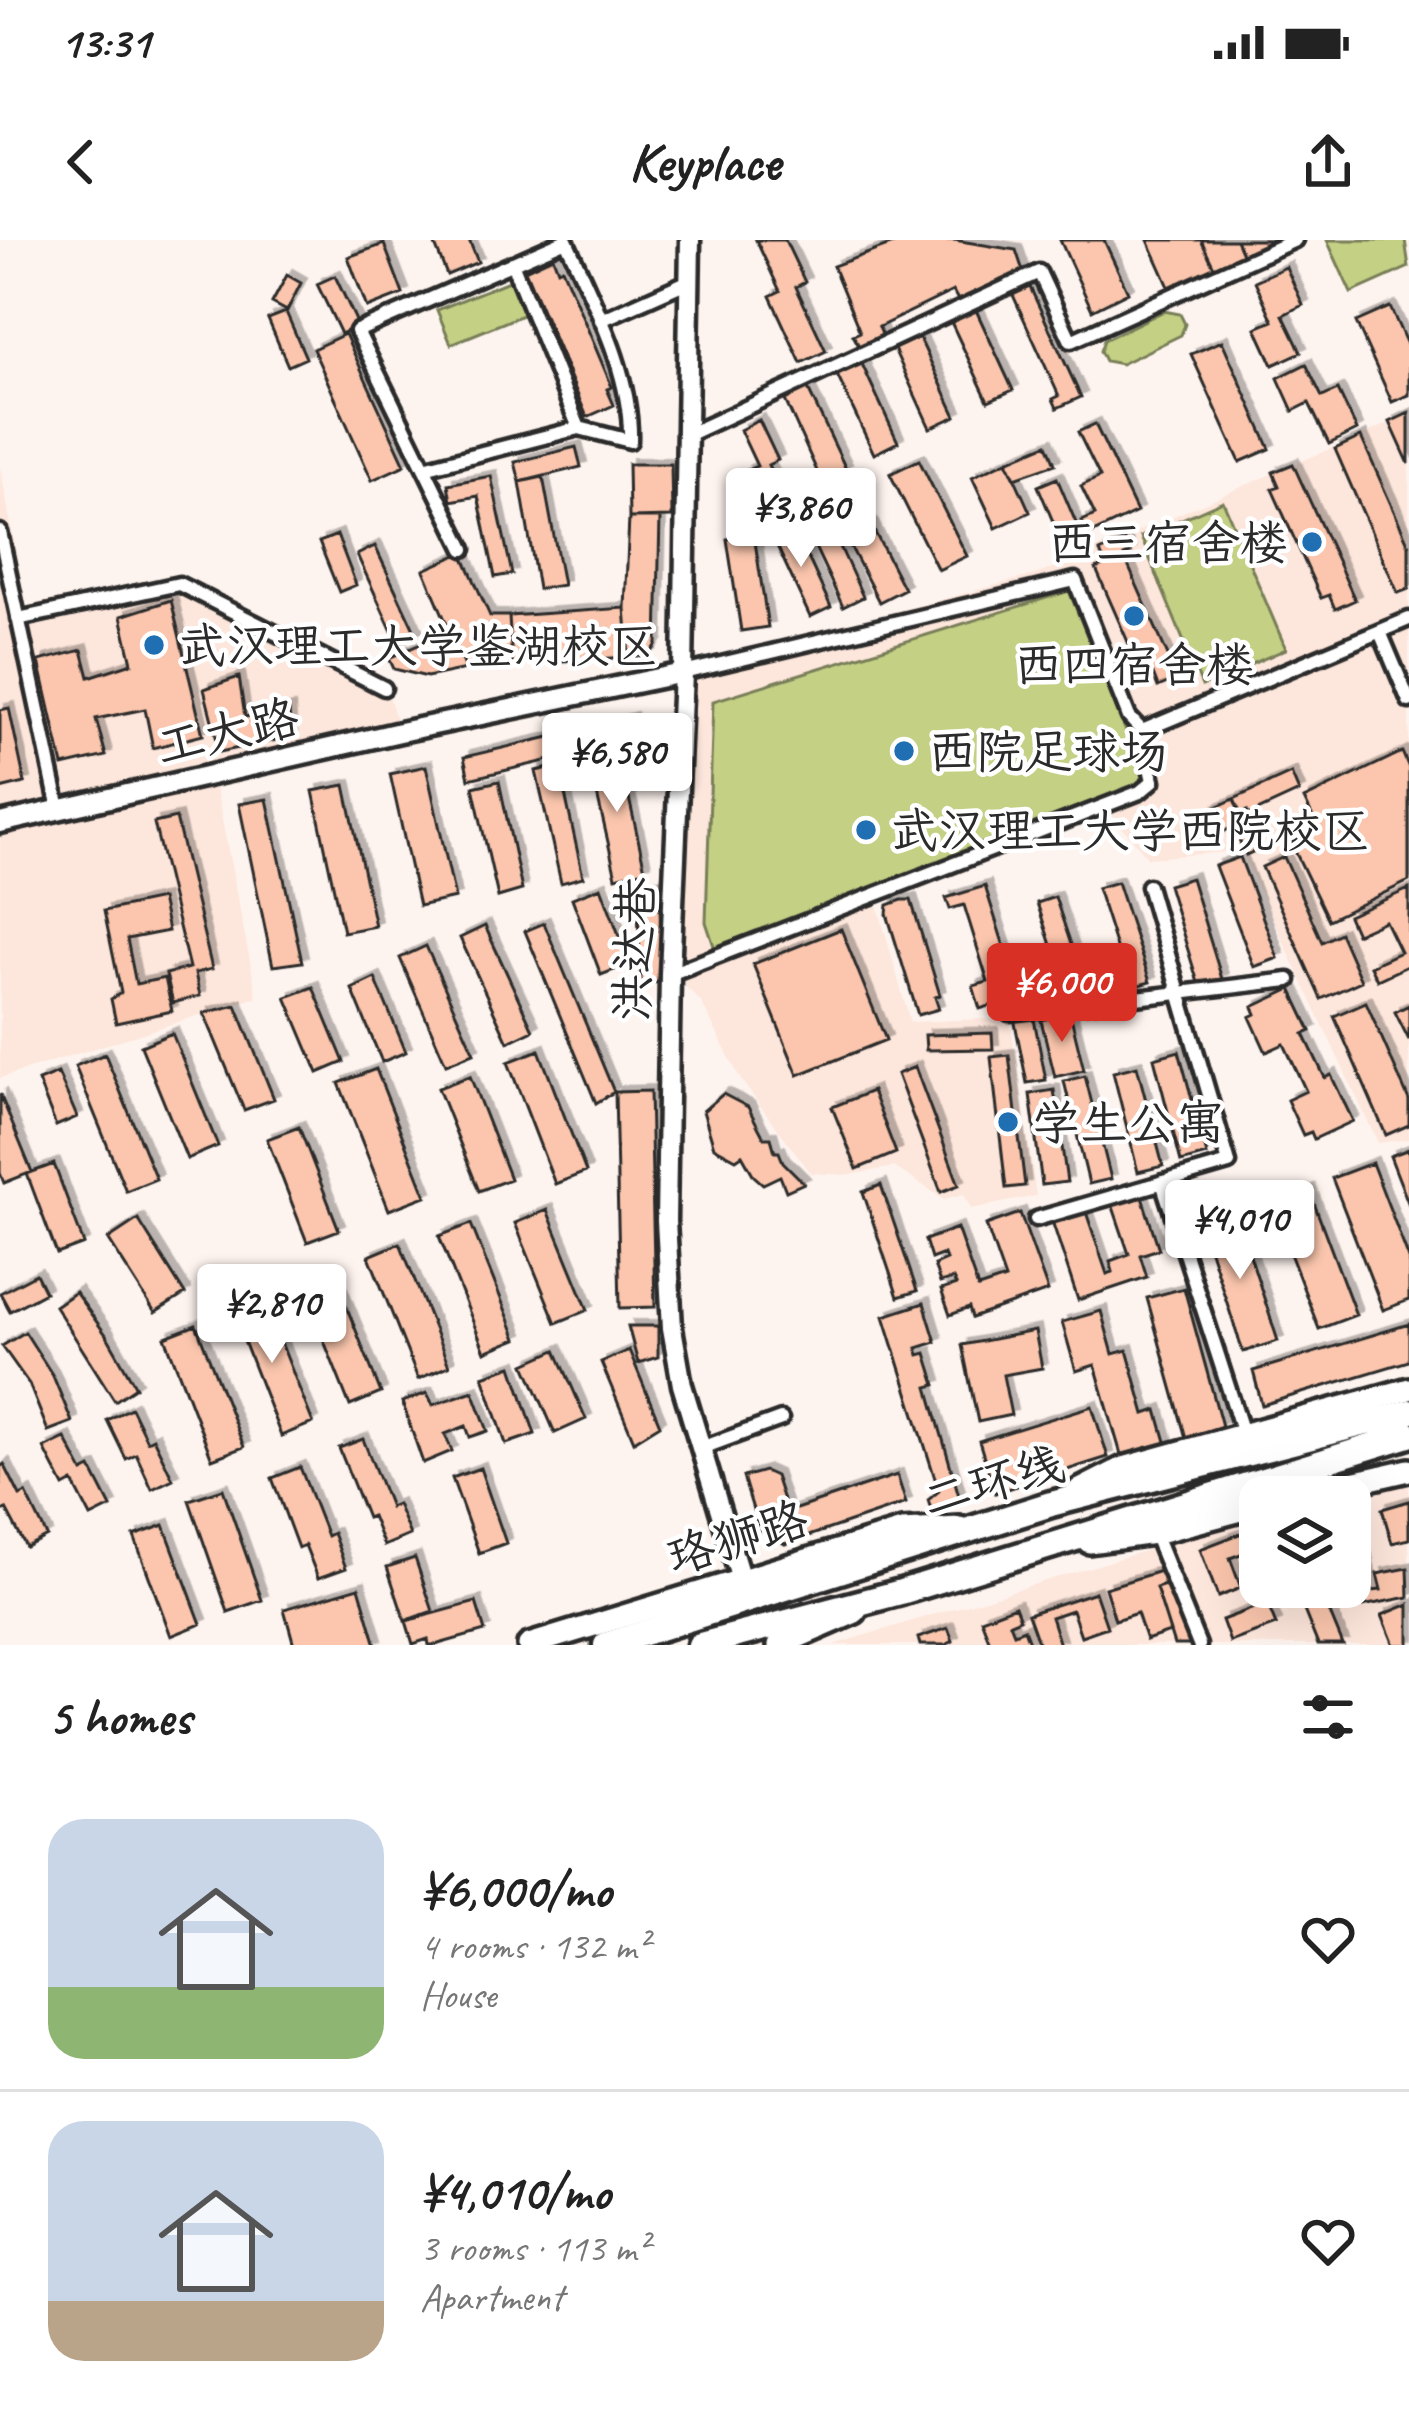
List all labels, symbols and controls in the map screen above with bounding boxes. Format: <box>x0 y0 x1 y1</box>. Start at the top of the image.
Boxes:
text: 13:31 <box>60 14 150 71</box>
text: Keyplace <box>629 128 780 196</box>
icon: back <box>48 129 114 195</box>
icon: share <box>1295 129 1361 195</box>
pin: ¥3,860 <box>703 468 899 570</box>
text: ¥3,860 <box>753 482 849 531</box>
place label: 西三宿舍楼 <box>1048 513 1288 573</box>
marker: 西三宿舍楼 <box>1299 529 1325 555</box>
marker: 西四宿舍楼 <box>1121 603 1147 629</box>
place label: 武汉理工大学鉴湖校区 <box>178 616 658 676</box>
marker: 武汉理工大学鉴湖校区 <box>141 632 167 658</box>
place label: 西四宿舍楼 <box>1014 635 1254 695</box>
street label: 工大路 <box>150 687 304 777</box>
pin: ¥6,580 <box>519 713 715 815</box>
place label: 西院足球场 <box>928 722 1168 782</box>
text: ¥6,580 <box>569 727 665 776</box>
marker: 西院足球场 <box>891 738 917 764</box>
place label: 武汉理工大学西院校区 <box>890 801 1370 861</box>
marker: 武汉理工大学西院校区 <box>853 817 879 843</box>
street label: 洪达巷 <box>602 876 666 1022</box>
pin: ¥6,000 <box>964 943 1160 1045</box>
text: ¥6,000 <box>1014 957 1110 1006</box>
place label: 学生公寓 <box>1032 1093 1224 1153</box>
marker: 学生公寓 <box>995 1109 1021 1135</box>
pin: ¥4,010 <box>1142 1180 1338 1282</box>
text: ¥4,010 <box>1192 1194 1288 1243</box>
pin: ¥2,810 <box>174 1264 370 1366</box>
text: ¥2,810 <box>224 1278 320 1327</box>
street label: 二环线 <box>916 1433 1071 1531</box>
map controls <box>1239 1476 1371 1608</box>
button: layers <box>1239 1476 1371 1608</box>
street label: 珞狮路 <box>660 1488 815 1588</box>
icon: filters <box>1295 1684 1361 1750</box>
text: 5 homes <box>48 1685 191 1749</box>
text: ¥6,000/mo <box>420 1858 611 1922</box>
icon: home <box>144 1867 288 2011</box>
icon: heart <box>1295 1906 1361 1972</box>
text: 4 rooms · 132 m² <box>420 1922 648 1971</box>
text: House <box>420 1971 496 2020</box>
text: ¥4,010/mo <box>420 2160 610 2224</box>
icon: home <box>144 2169 288 2313</box>
icon: heart <box>1295 2208 1361 2274</box>
text: 3 rooms · 113 m² <box>420 2224 648 2273</box>
text: Apartment <box>420 2273 563 2322</box>

